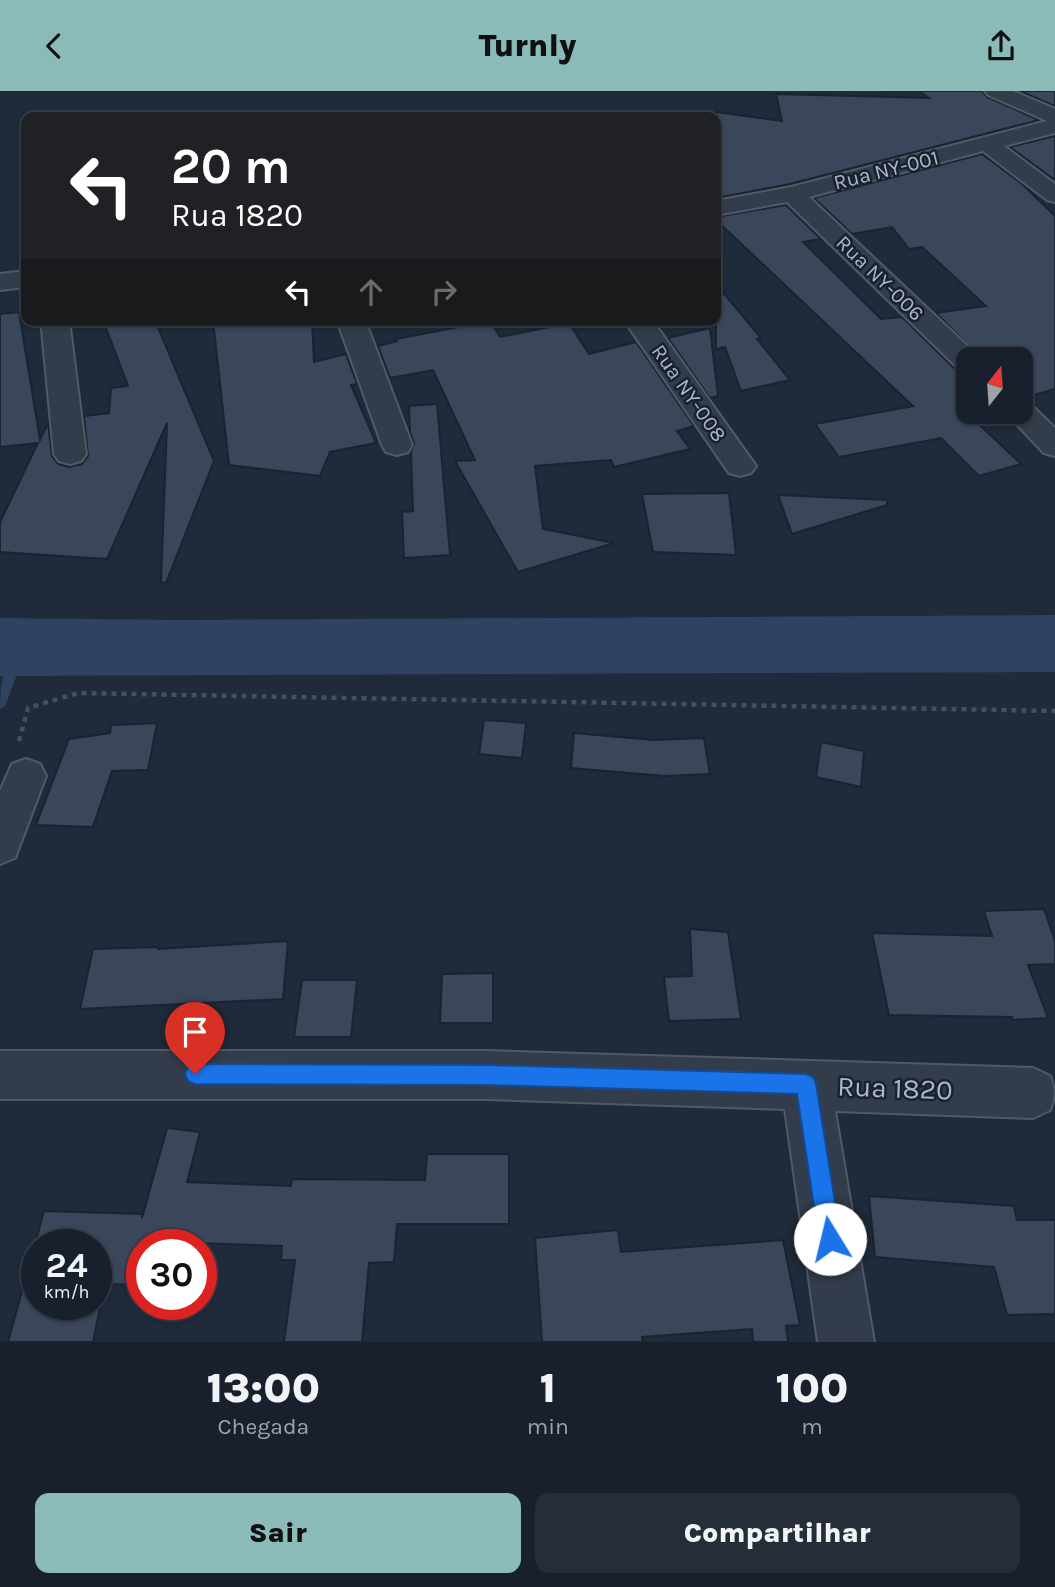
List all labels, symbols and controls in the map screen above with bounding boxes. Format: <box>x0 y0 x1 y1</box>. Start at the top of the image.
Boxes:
icon: back <box>35 27 73 65</box>
text: Turnly <box>479 27 576 64</box>
icon: share <box>982 27 1020 65</box>
text: 20 m <box>171 138 291 195</box>
icon: left <box>56 140 147 231</box>
street label: Rua NY-001 <box>831 145 941 195</box>
text: Rua 1820 <box>171 197 303 234</box>
street label: Rua NY-006 <box>831 230 929 326</box>
icon: left <box>279 273 317 311</box>
icon: ahead <box>352 273 390 311</box>
icon: right <box>425 273 463 311</box>
street label: Rua NY-008 <box>647 340 731 446</box>
north arrow <box>956 347 1032 423</box>
map controls <box>956 347 1033 424</box>
pin <box>165 1002 225 1074</box>
icon: arrive <box>176 1013 214 1051</box>
street label: Rua 1820 <box>837 1069 953 1107</box>
position arrow <box>793 1202 867 1276</box>
speed limit sign: 30 <box>126 1229 217 1320</box>
text: 24 <box>46 1245 88 1286</box>
text: km/h <box>44 1281 89 1303</box>
text: 13:00 <box>207 1363 320 1413</box>
text: 1 <box>540 1363 556 1413</box>
text: 100 <box>776 1363 848 1413</box>
text: Chegada <box>217 1413 309 1440</box>
text: min <box>527 1413 569 1440</box>
text: m <box>801 1413 823 1440</box>
button: Sair <box>35 1493 521 1573</box>
button: Compartilhar <box>535 1493 1020 1573</box>

